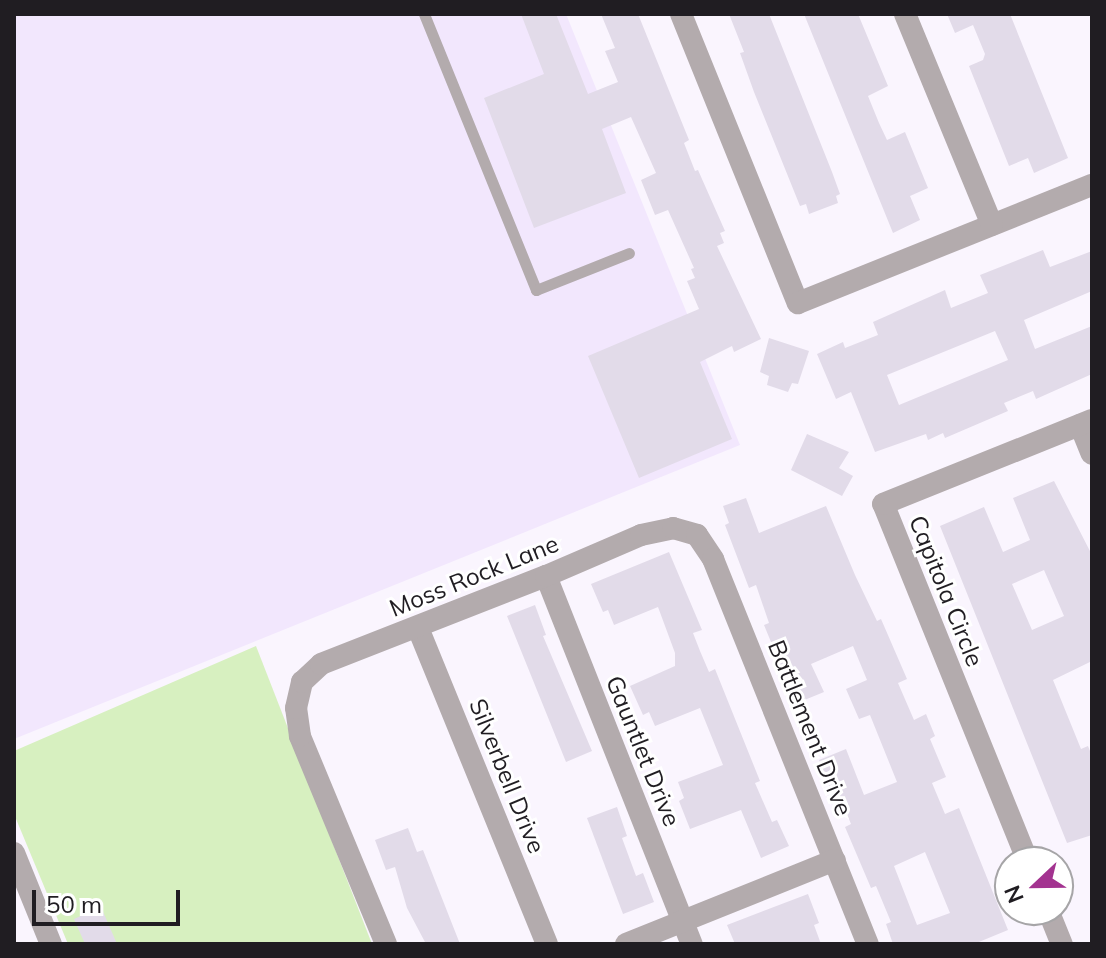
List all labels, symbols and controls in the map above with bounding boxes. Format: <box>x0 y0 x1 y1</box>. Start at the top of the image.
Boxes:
street label: Capitola Circle <box>903 511 989 671</box>
street label: Moss Rock Lane <box>385 529 563 623</box>
street label: Battlement Drive <box>762 636 858 820</box>
street label: Gauntlet Drive <box>600 672 686 830</box>
street label: Silverbell Drive <box>463 695 551 857</box>
north arrow <box>994 846 1074 926</box>
scale bar <box>36 874 184 924</box>
text: N <box>998 881 1030 907</box>
text: 50 m <box>46 889 102 919</box>

